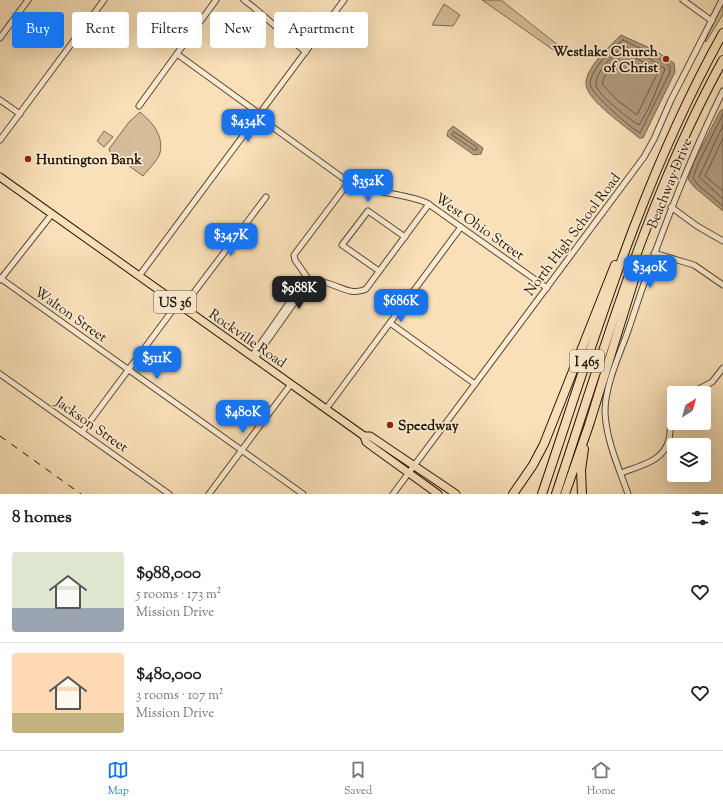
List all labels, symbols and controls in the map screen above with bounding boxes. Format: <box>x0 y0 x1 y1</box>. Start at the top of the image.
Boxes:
chip: Buy <box>12 12 64 48</box>
chip: Rent <box>72 12 129 48</box>
chip: Filters <box>137 12 202 48</box>
chip: New <box>210 12 266 48</box>
chip: Apartment <box>274 12 368 48</box>
place label: Westlake Church of Christ <box>553 43 659 79</box>
marker: Westlake Church of Christ <box>661 54 671 64</box>
pin: $434K <box>220 109 276 143</box>
text: $434K <box>231 113 265 131</box>
street label: Beachway Drive <box>644 135 698 232</box>
place label: Huntington Bank <box>36 151 142 171</box>
marker: Huntington Bank <box>23 154 33 164</box>
pin: $352K <box>340 169 396 203</box>
street label: North High School Road <box>521 170 627 301</box>
text: $352K <box>352 173 384 191</box>
street label: West Ohio Street <box>430 189 528 266</box>
pin: $347K <box>203 223 259 257</box>
text: $347K <box>214 227 248 245</box>
pin: $340K <box>622 255 678 289</box>
text: $340K <box>633 259 667 277</box>
pin: $988K <box>271 276 327 310</box>
text: $988K <box>281 280 317 298</box>
street label: Walton Street <box>29 283 110 348</box>
pin: $686K <box>373 289 429 323</box>
road number: US 36 <box>154 291 196 313</box>
text: $686K <box>383 293 419 311</box>
street label: Rockville Road <box>204 305 290 374</box>
pin: $511K <box>129 346 185 380</box>
text: $511K <box>142 350 172 368</box>
road number: I 465 <box>570 350 604 372</box>
north arrow <box>667 386 711 430</box>
map controls <box>667 386 711 482</box>
street label: Jackson Street <box>50 393 131 458</box>
pin: $480K <box>215 400 271 434</box>
text: $480K <box>225 404 261 422</box>
place label: Speedway <box>398 417 459 437</box>
marker: Speedway <box>385 420 395 430</box>
button: layers <box>667 438 711 482</box>
text: 8 homes <box>12 506 72 530</box>
icon: filters <box>689 507 711 529</box>
text: $988,000 <box>136 562 201 586</box>
icon: home <box>44 568 92 616</box>
icon: heart <box>689 581 711 603</box>
text: 5 rooms · 173 m² <box>136 586 221 604</box>
text: Mission Drive <box>136 604 214 622</box>
text: $480,000 <box>136 663 201 687</box>
icon: home <box>44 669 92 717</box>
icon: heart <box>689 682 711 704</box>
text: 3 rooms · 107 m² <box>136 687 223 705</box>
text: Mission Drive <box>136 705 214 723</box>
tab: Map <box>107 759 129 799</box>
tab: Saved <box>344 759 372 799</box>
tab: Home <box>587 759 616 799</box>

